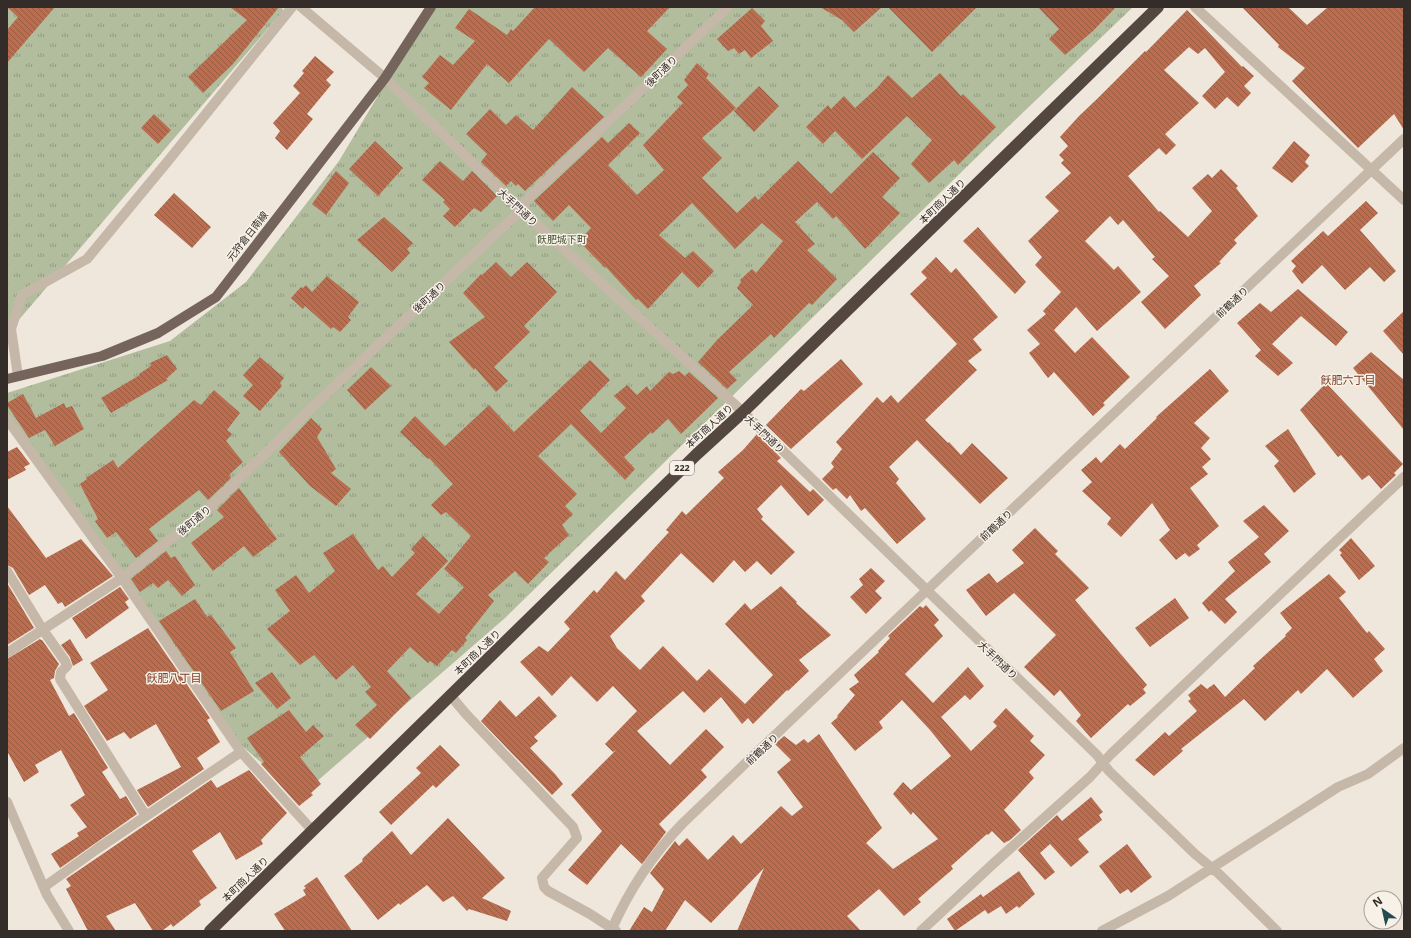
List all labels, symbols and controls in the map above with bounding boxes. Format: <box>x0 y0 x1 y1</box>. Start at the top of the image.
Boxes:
street label: 後町通り <box>642 52 680 90</box>
street label: 本町商人通り <box>916 175 968 227</box>
street label: 大手門通り <box>495 185 541 229</box>
street label: 元狩倉日南線 <box>223 208 271 264</box>
park label: 飫肥城下町 <box>537 232 587 246</box>
street label: 後町通り <box>410 278 448 316</box>
street label: 前鶴通り <box>1213 283 1251 321</box>
district label: 飫肥六丁目 <box>1321 372 1376 387</box>
street label: 本町商人通り <box>682 401 736 451</box>
street label: 大手門通り <box>742 412 788 456</box>
road number: 222 <box>670 461 694 475</box>
street label: 後町通り <box>174 502 214 538</box>
street label: 前鶴通り <box>977 506 1015 544</box>
street label: 本町商人通り <box>451 626 503 678</box>
street label: 大手門通り <box>975 638 1021 682</box>
district label: 飫肥八丁目 <box>147 670 202 685</box>
street label: 前鶴通り <box>743 730 781 768</box>
street label: 本町商人通り <box>219 853 271 905</box>
north arrow <box>1363 890 1403 930</box>
text: N <box>1369 893 1385 910</box>

